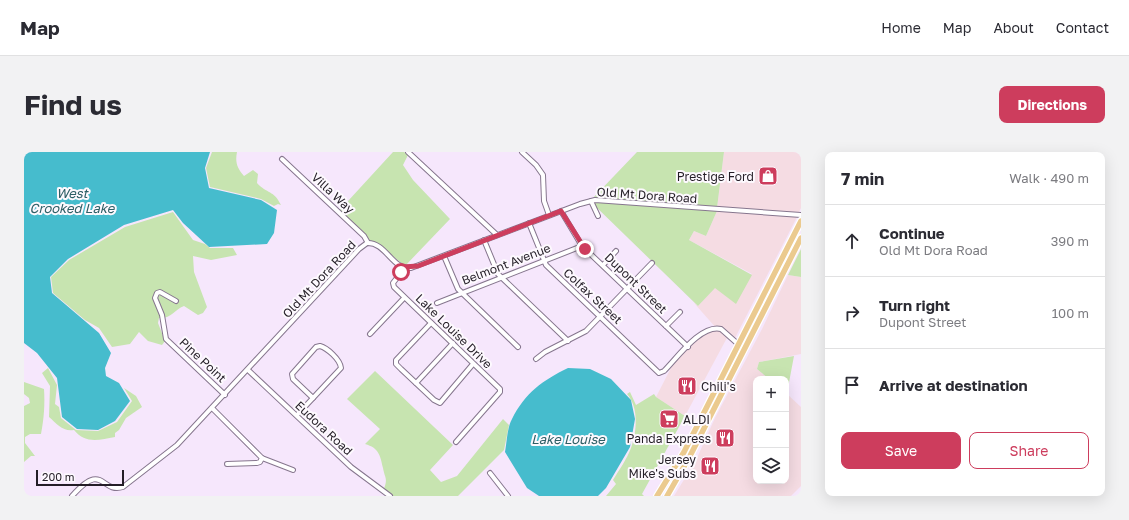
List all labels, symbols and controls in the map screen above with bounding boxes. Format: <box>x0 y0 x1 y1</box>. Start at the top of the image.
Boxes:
text: Map <box>20 16 60 39</box>
text: Home <box>881 19 921 36</box>
text: Map <box>943 19 971 36</box>
text: About <box>993 19 1034 36</box>
text: Contact <box>1056 19 1109 36</box>
button: Directions <box>999 86 1105 123</box>
text: Find us <box>24 88 122 121</box>
shop icon: Prestige Ford <box>757 165 779 187</box>
text: 7 min <box>841 168 884 189</box>
street label: Villa Way <box>308 169 358 217</box>
place label: Prestige Ford <box>677 169 754 184</box>
text: Walk · 490 m <box>1009 170 1089 186</box>
street label: Old Mt Dora Road <box>596 184 698 206</box>
water label: West Crooked Lake <box>30 185 116 216</box>
text: Continue <box>879 224 945 242</box>
icon: ahead <box>841 230 863 252</box>
text: 390 m <box>1051 233 1089 249</box>
street label: Old Mt Dora Road <box>279 237 359 321</box>
street label: Belmont Avenue <box>459 240 553 288</box>
route end <box>576 240 594 258</box>
text: Old Mt Dora Road <box>879 242 988 258</box>
street label: Dupont Street <box>602 250 670 317</box>
route start <box>392 263 410 281</box>
street label: Colfax Street <box>560 265 626 327</box>
street label: Lake Louise Drive <box>413 291 495 371</box>
text: Turn right <box>879 296 950 314</box>
icon: right <box>841 302 863 324</box>
text: 100 m <box>1052 305 1089 321</box>
text: Dupont Street <box>879 314 967 330</box>
street label: Pine Point <box>176 335 230 386</box>
icon: arrive <box>841 374 863 396</box>
restaurant icon: Chili's <box>676 375 698 397</box>
map controls <box>753 376 789 484</box>
button: + <box>753 376 789 412</box>
text: Arrive at destination <box>879 376 1028 394</box>
place label: Chili's <box>701 379 736 394</box>
street label: Eudora Road <box>292 398 356 458</box>
supermarket icon: ALDI <box>658 408 680 430</box>
place label: ALDI <box>683 412 710 427</box>
button: − <box>753 412 789 448</box>
restaurant icon: Panda Express <box>714 427 736 449</box>
water label: Lake Louise <box>531 431 606 447</box>
place label: Panda Express <box>626 431 711 446</box>
button: Save <box>841 432 961 469</box>
button: Share <box>969 432 1089 469</box>
button: layers <box>753 448 789 484</box>
place label: Jersey Mike's Subs <box>628 452 696 481</box>
restaurant icon: Jersey Mike's Subs <box>699 455 721 477</box>
scale bar <box>36 468 124 487</box>
text: 200 m <box>42 470 75 483</box>

